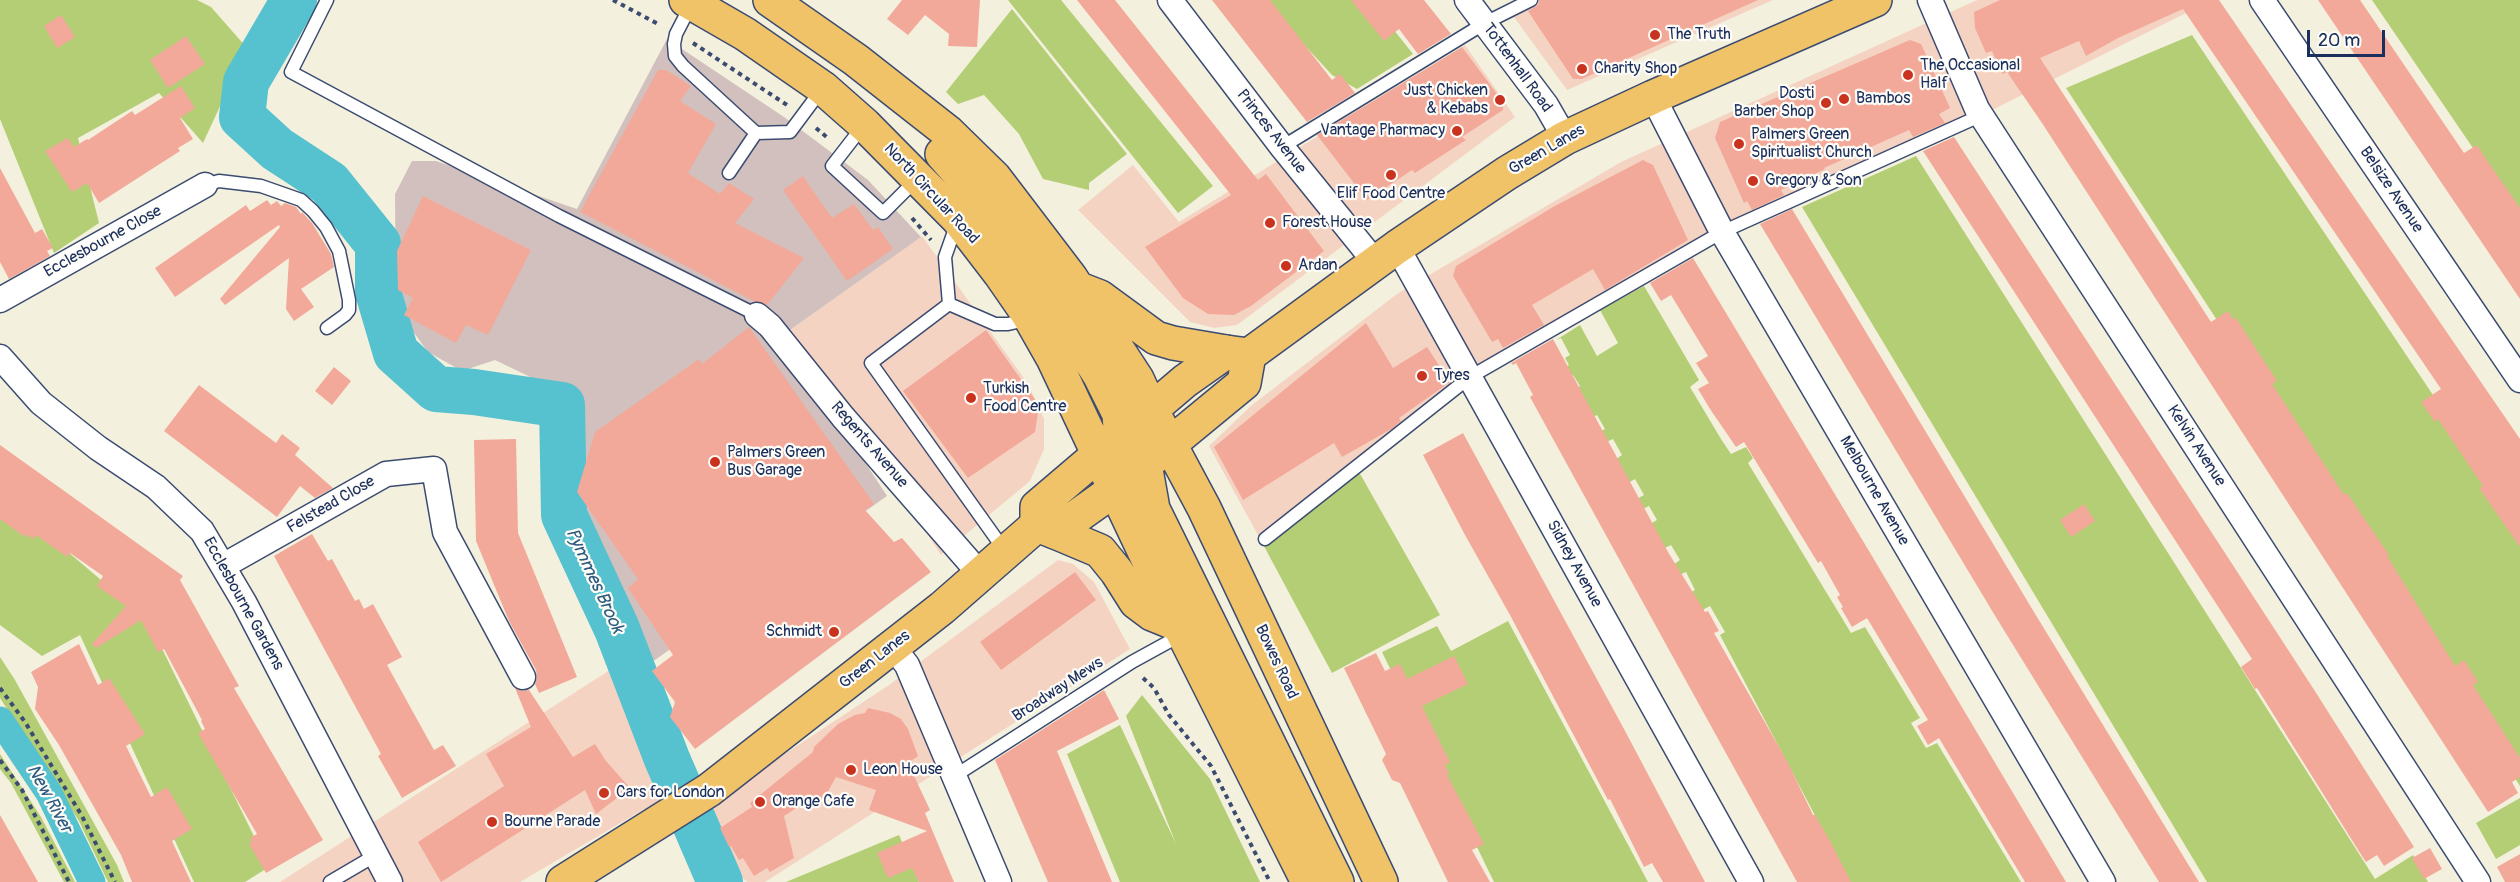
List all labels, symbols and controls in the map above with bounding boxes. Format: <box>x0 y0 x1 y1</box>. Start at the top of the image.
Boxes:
scale bar <box>2310 18 2388 56</box>
street label: Tottenhall Road <box>1478 20 1556 116</box>
place label: The Truth <box>1667 25 1731 45</box>
marker: The Truth <box>1648 28 1662 42</box>
text: 20 m <box>2318 29 2360 52</box>
place label: The Occasional Half <box>1920 56 2020 94</box>
place label: Charity Shop <box>1594 59 1677 79</box>
marker: Charity Shop <box>1575 62 1589 76</box>
marker: The Occasional Half <box>1901 68 1915 82</box>
place label: Just Chicken & Kebabs <box>1403 81 1488 119</box>
place label: Dosti Barber Shop <box>1734 84 1814 122</box>
street label: Princes Avenue <box>1232 86 1310 178</box>
place label: Bambos <box>1856 89 1910 109</box>
marker: Bambos <box>1837 92 1851 106</box>
marker: Just Chicken & Kebabs <box>1493 93 1507 107</box>
marker: Dosti Barber Shop <box>1819 96 1833 110</box>
place label: Vantage Pharmacy <box>1320 121 1445 141</box>
street label: Green Lanes <box>1506 121 1588 179</box>
marker: Vantage Pharmacy <box>1450 124 1464 138</box>
place label: Palmers Green Spiritualist Church <box>1751 125 1872 163</box>
marker: Palmers Green Spiritualist Church <box>1732 137 1746 151</box>
street label: North Circular Road <box>879 140 983 248</box>
street label: Belsize Avenue <box>2355 143 2427 237</box>
marker: Elif Food Centre <box>1384 168 1398 182</box>
place label: Gregory & Son <box>1765 171 1862 191</box>
marker: Gregory & Son <box>1746 174 1760 188</box>
place label: Elif Food Centre <box>1337 184 1445 204</box>
street label: Ecclesbourne Close <box>41 202 165 282</box>
place label: Forest House <box>1282 213 1372 233</box>
marker: Forest House <box>1263 216 1277 230</box>
place label: Ardan <box>1298 256 1338 276</box>
marker: Ardan <box>1279 259 1293 273</box>
place label: Tyres <box>1434 366 1470 386</box>
marker: Tyres <box>1415 369 1429 383</box>
place label: Turkish Food Centre <box>983 379 1066 417</box>
marker: Turkish Food Centre <box>964 391 978 405</box>
street label: Regents Avenue <box>826 398 912 492</box>
street label: Kelvin Avenue <box>2163 402 2229 490</box>
street label: Melbourne Avenue <box>1835 433 1913 549</box>
place label: Palmers Green Bus Garage <box>727 443 825 481</box>
marker: Palmers Green Bus Garage <box>708 455 722 469</box>
street label: Felstead Close <box>284 472 378 538</box>
street label: Sidney Avenue <box>1542 517 1606 611</box>
water label: Pymmes Brook <box>560 525 628 637</box>
street label: Ecclesbourne Gardens <box>198 534 288 674</box>
place label: Schmidt <box>766 622 822 642</box>
street label: Bowes Road <box>1250 622 1302 702</box>
marker: Schmidt <box>827 625 841 639</box>
street label: Green Lanes <box>836 627 914 693</box>
street label: Broadway Mews <box>1009 654 1107 726</box>
place label: Leon House <box>863 760 943 780</box>
water label: New River <box>21 761 77 837</box>
marker: Leon House <box>844 763 858 777</box>
place label: Cars for London <box>616 783 724 803</box>
marker: Cars for London <box>597 786 611 800</box>
place label: Orange Cafe <box>772 792 854 812</box>
marker: Orange Cafe <box>753 795 767 809</box>
place label: Bourne Parade <box>504 812 600 832</box>
marker: Bourne Parade <box>485 815 499 829</box>

